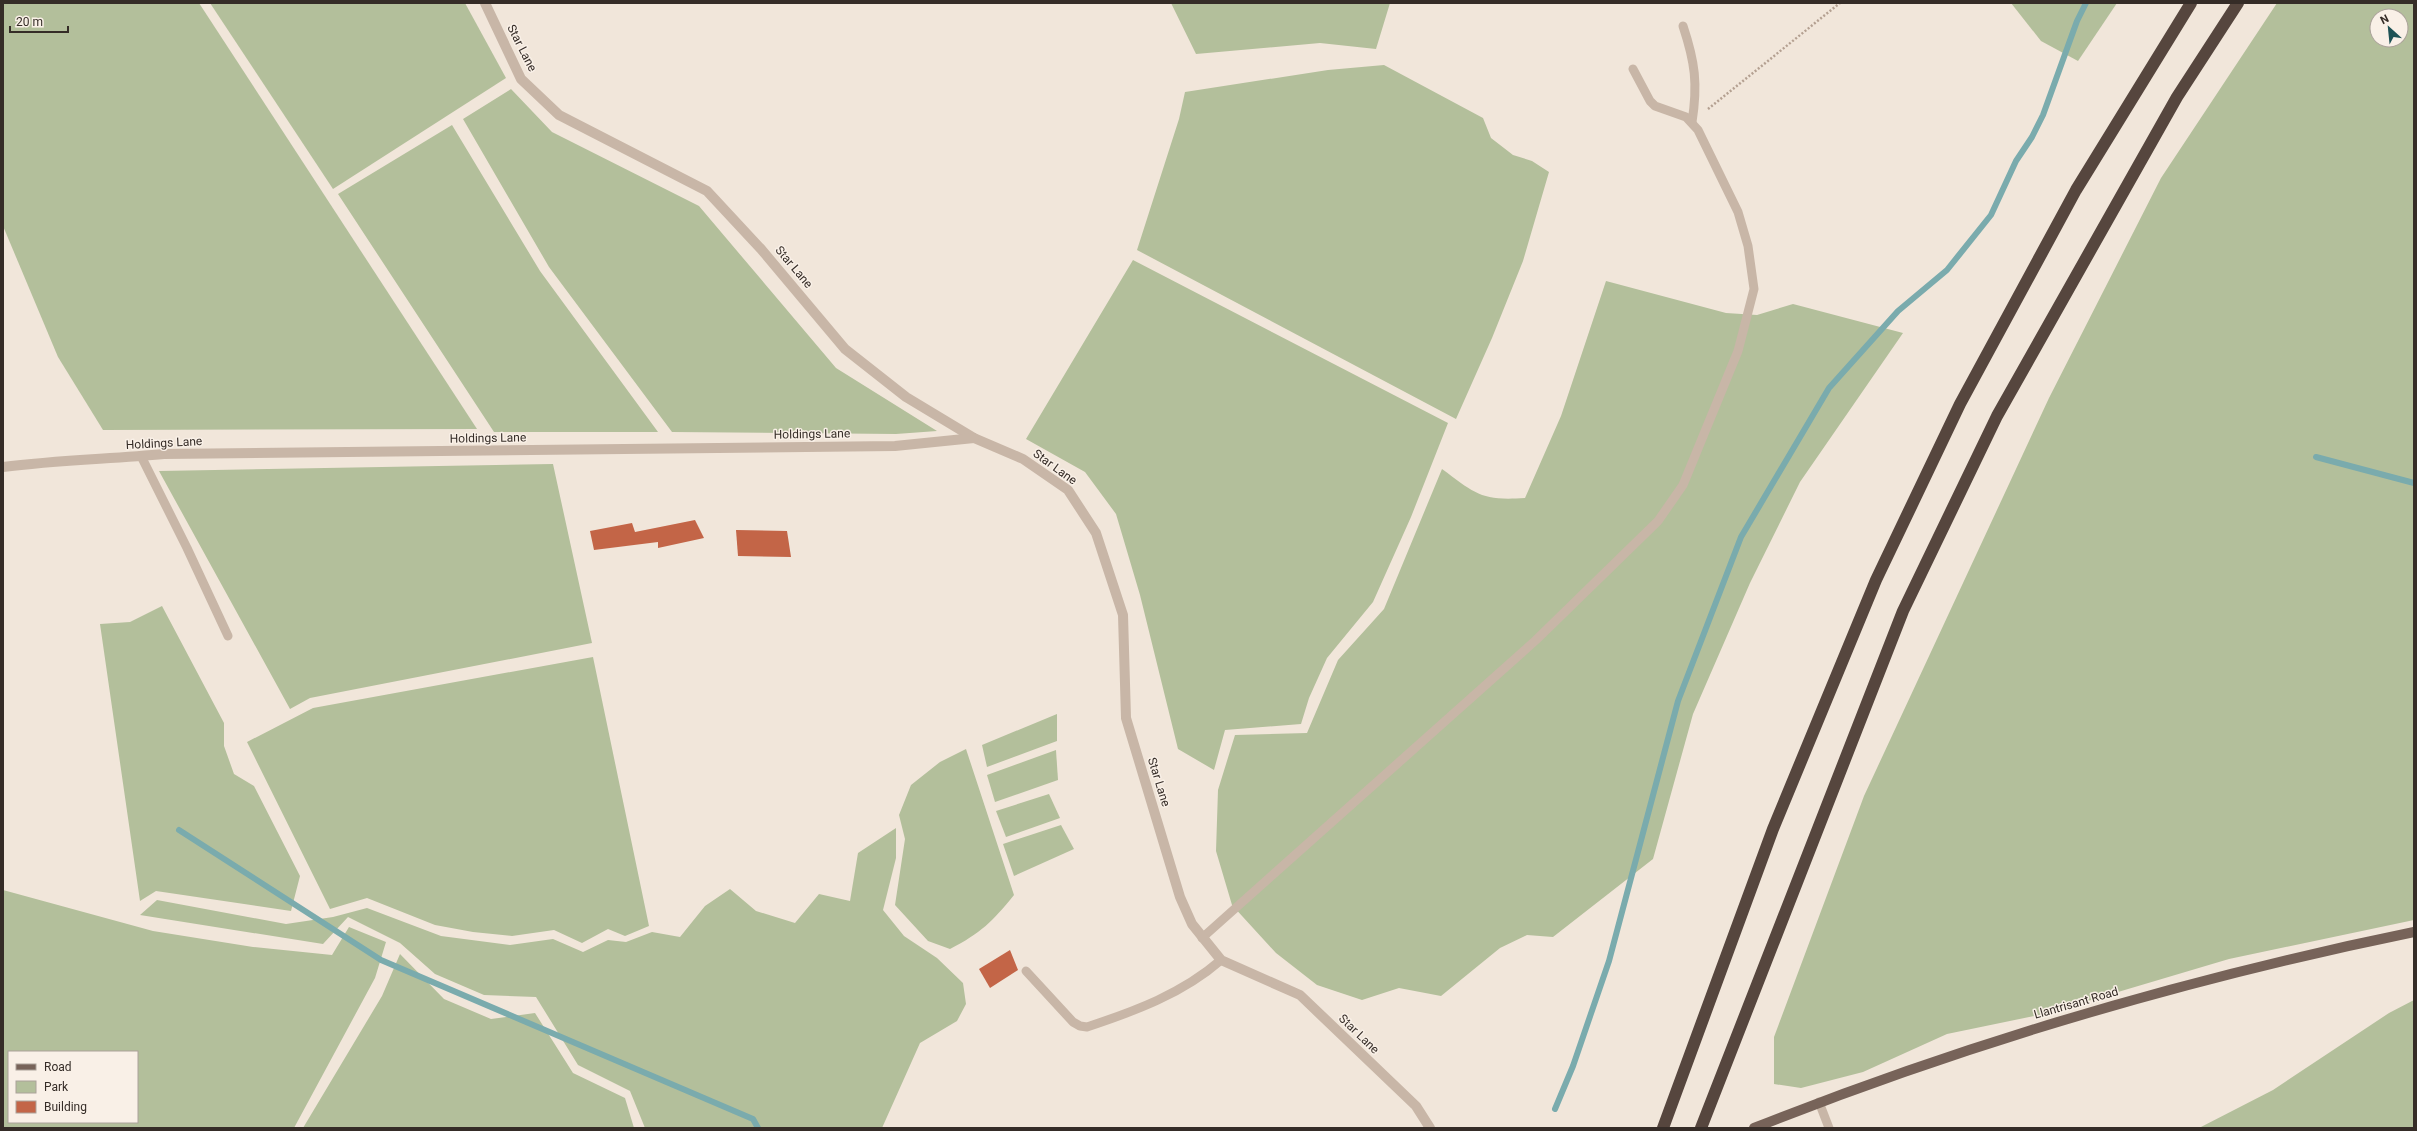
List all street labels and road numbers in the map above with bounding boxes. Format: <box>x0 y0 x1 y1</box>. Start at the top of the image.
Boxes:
street label: Star Lane <box>504 22 540 74</box>
street label: Star Lane <box>772 243 816 291</box>
street label: Holdings Lane <box>774 426 850 442</box>
street label: Holdings Lane <box>450 430 526 446</box>
street label: Holdings Lane <box>125 434 203 452</box>
street label: Star Lane <box>1030 446 1080 488</box>
street label: Star Lane <box>1145 756 1173 808</box>
street label: Llantrisant Road <box>2032 984 2120 1022</box>
street label: Star Lane <box>1336 1011 1382 1057</box>

